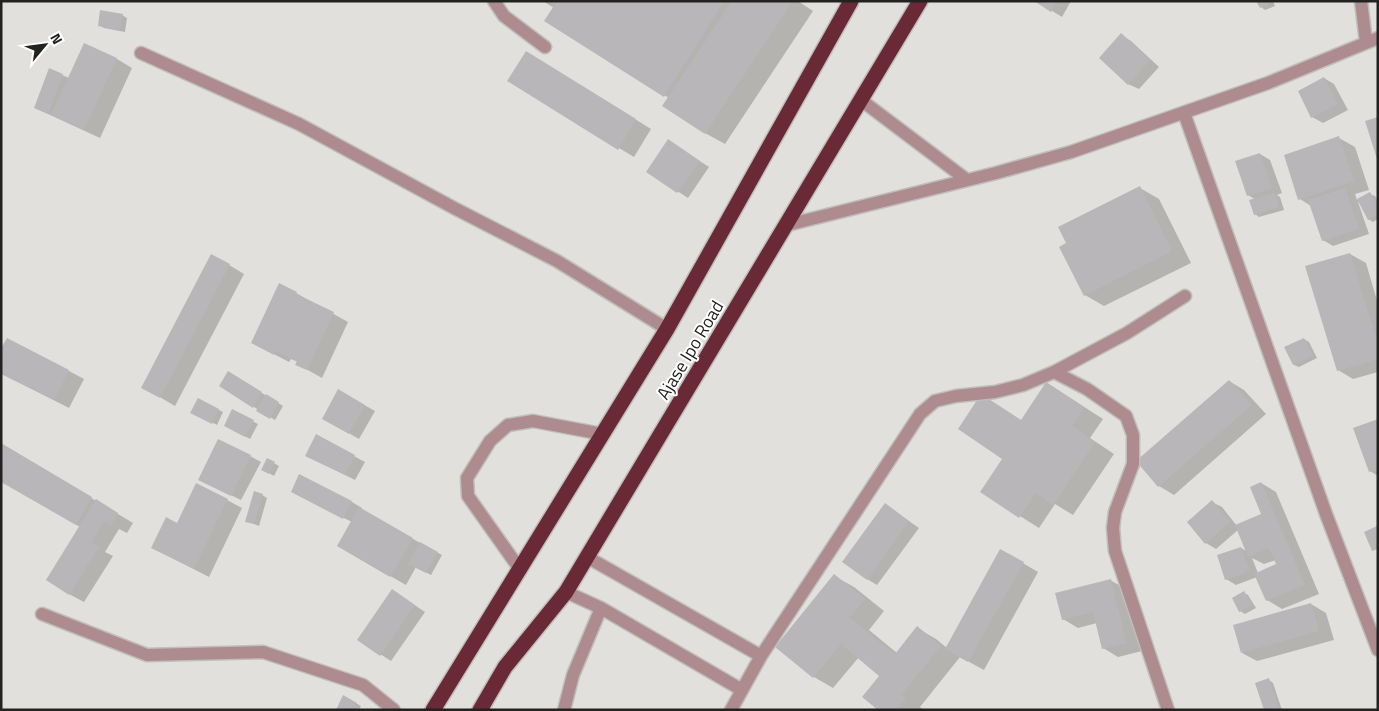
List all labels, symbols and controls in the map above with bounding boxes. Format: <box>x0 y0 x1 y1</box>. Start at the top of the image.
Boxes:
north arrow <box>20 20 70 70</box>
text: N <box>45 29 68 48</box>
street label: Ajase Ipo Road <box>650 295 730 405</box>

